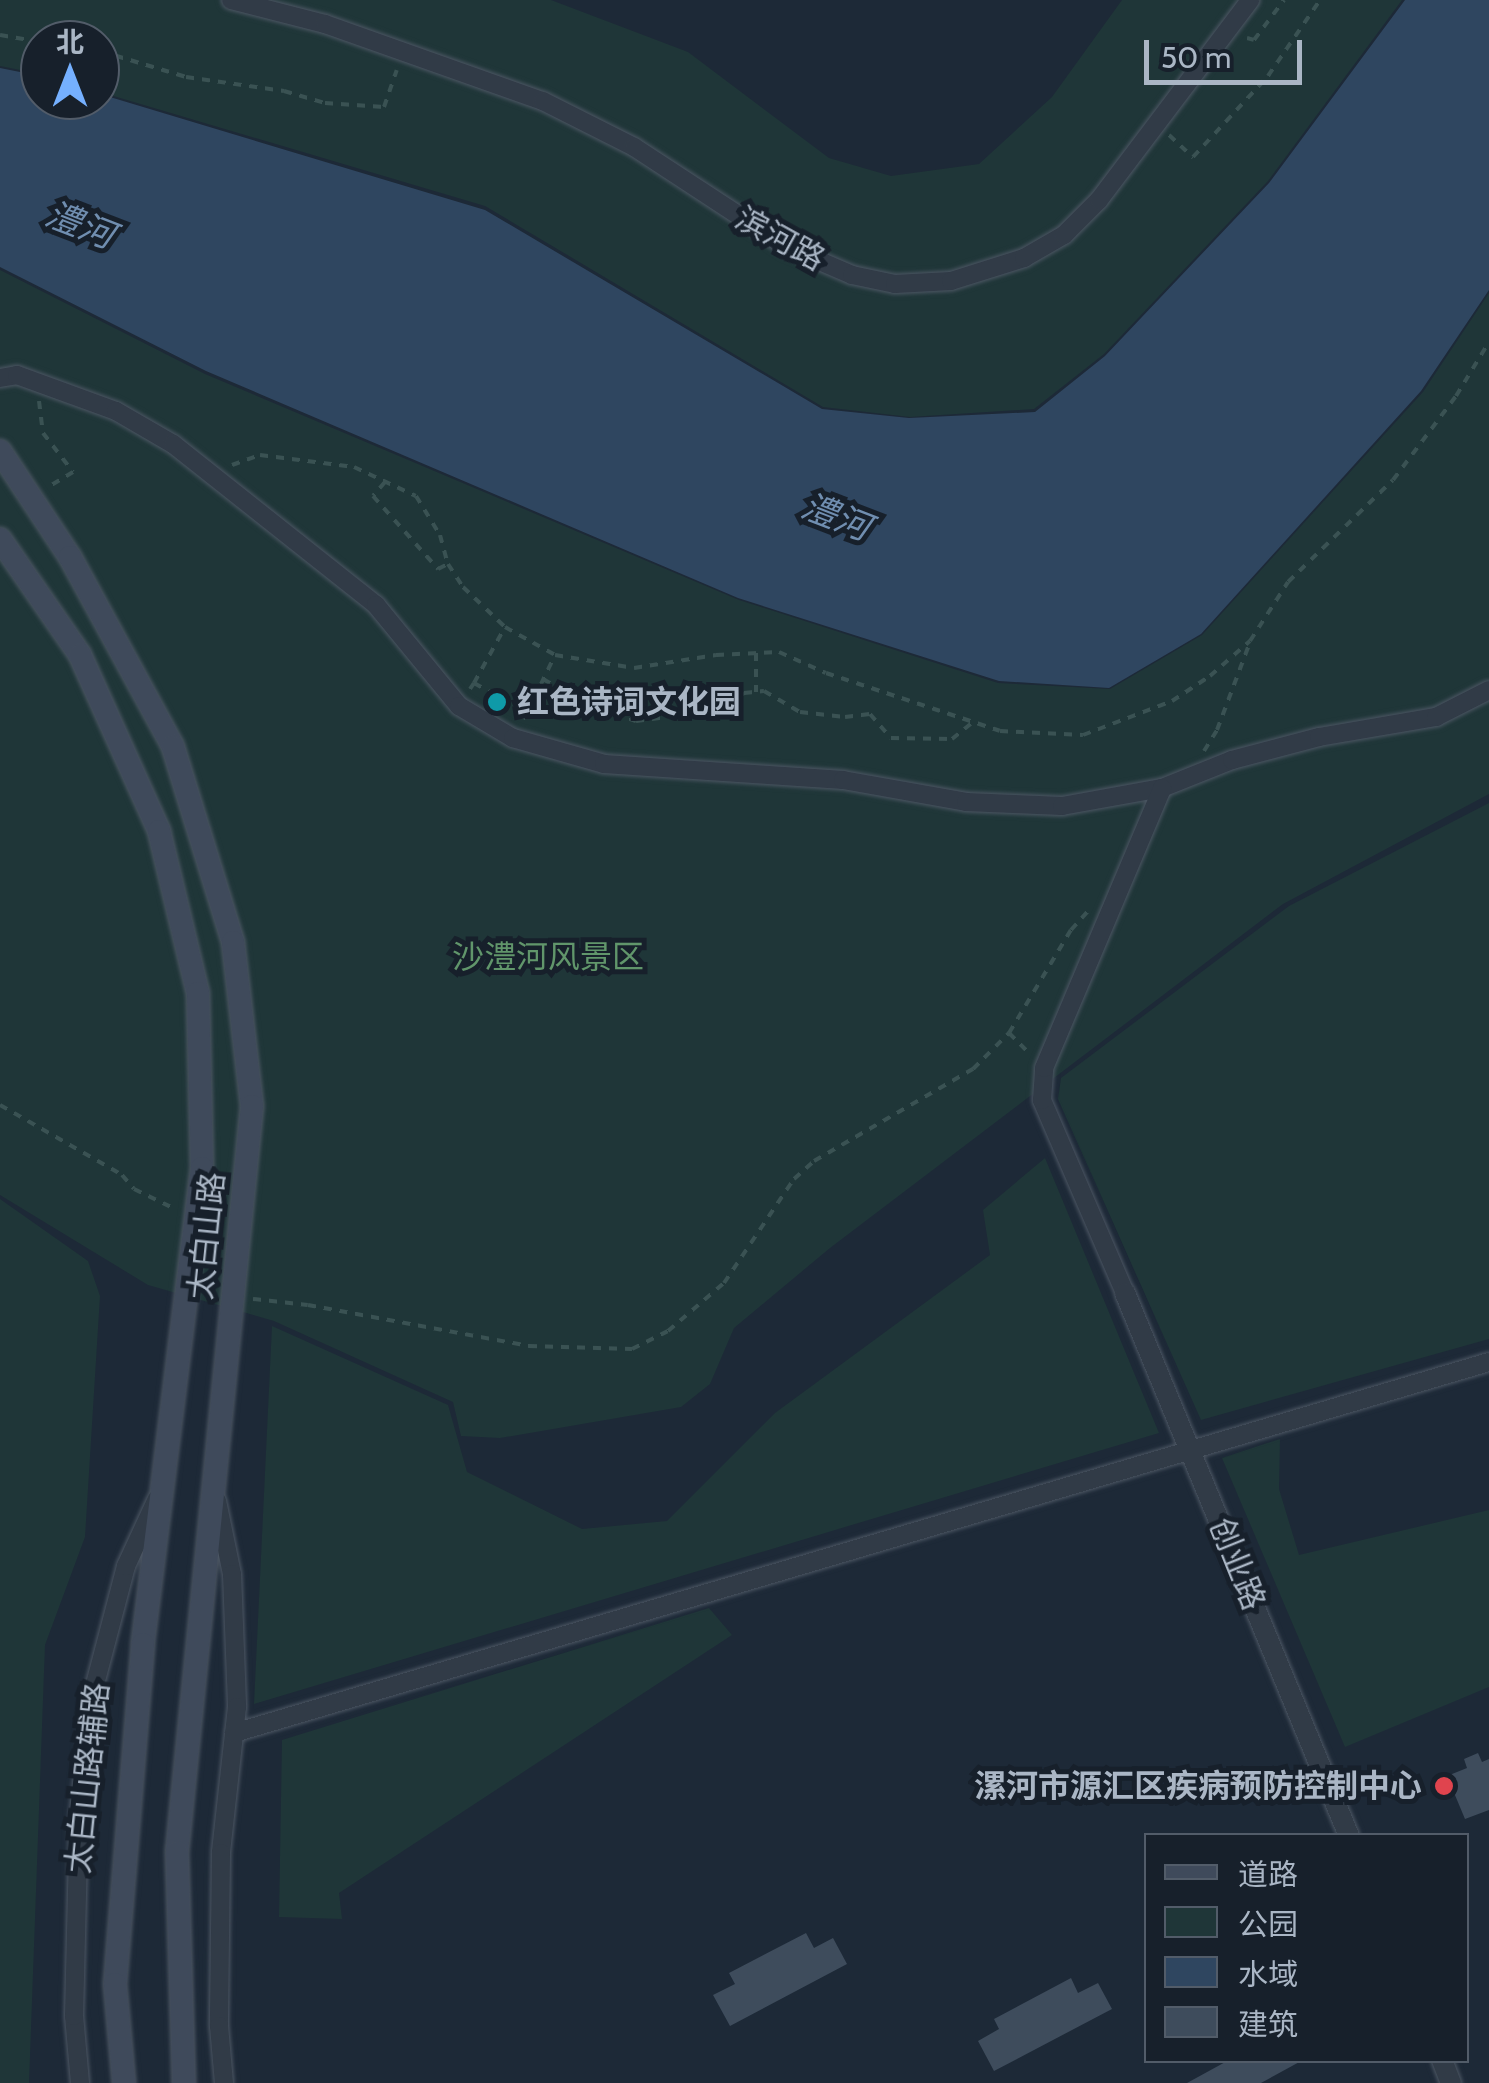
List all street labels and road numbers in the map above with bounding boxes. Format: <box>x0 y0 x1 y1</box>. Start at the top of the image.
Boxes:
street label: 滨河路 <box>729 199 831 279</box>
street label: 太白山路 <box>181 1170 233 1302</box>
street label: 创业路 <box>1201 1512 1273 1616</box>
street label: 太白山路辅路 <box>59 1681 117 1875</box>

